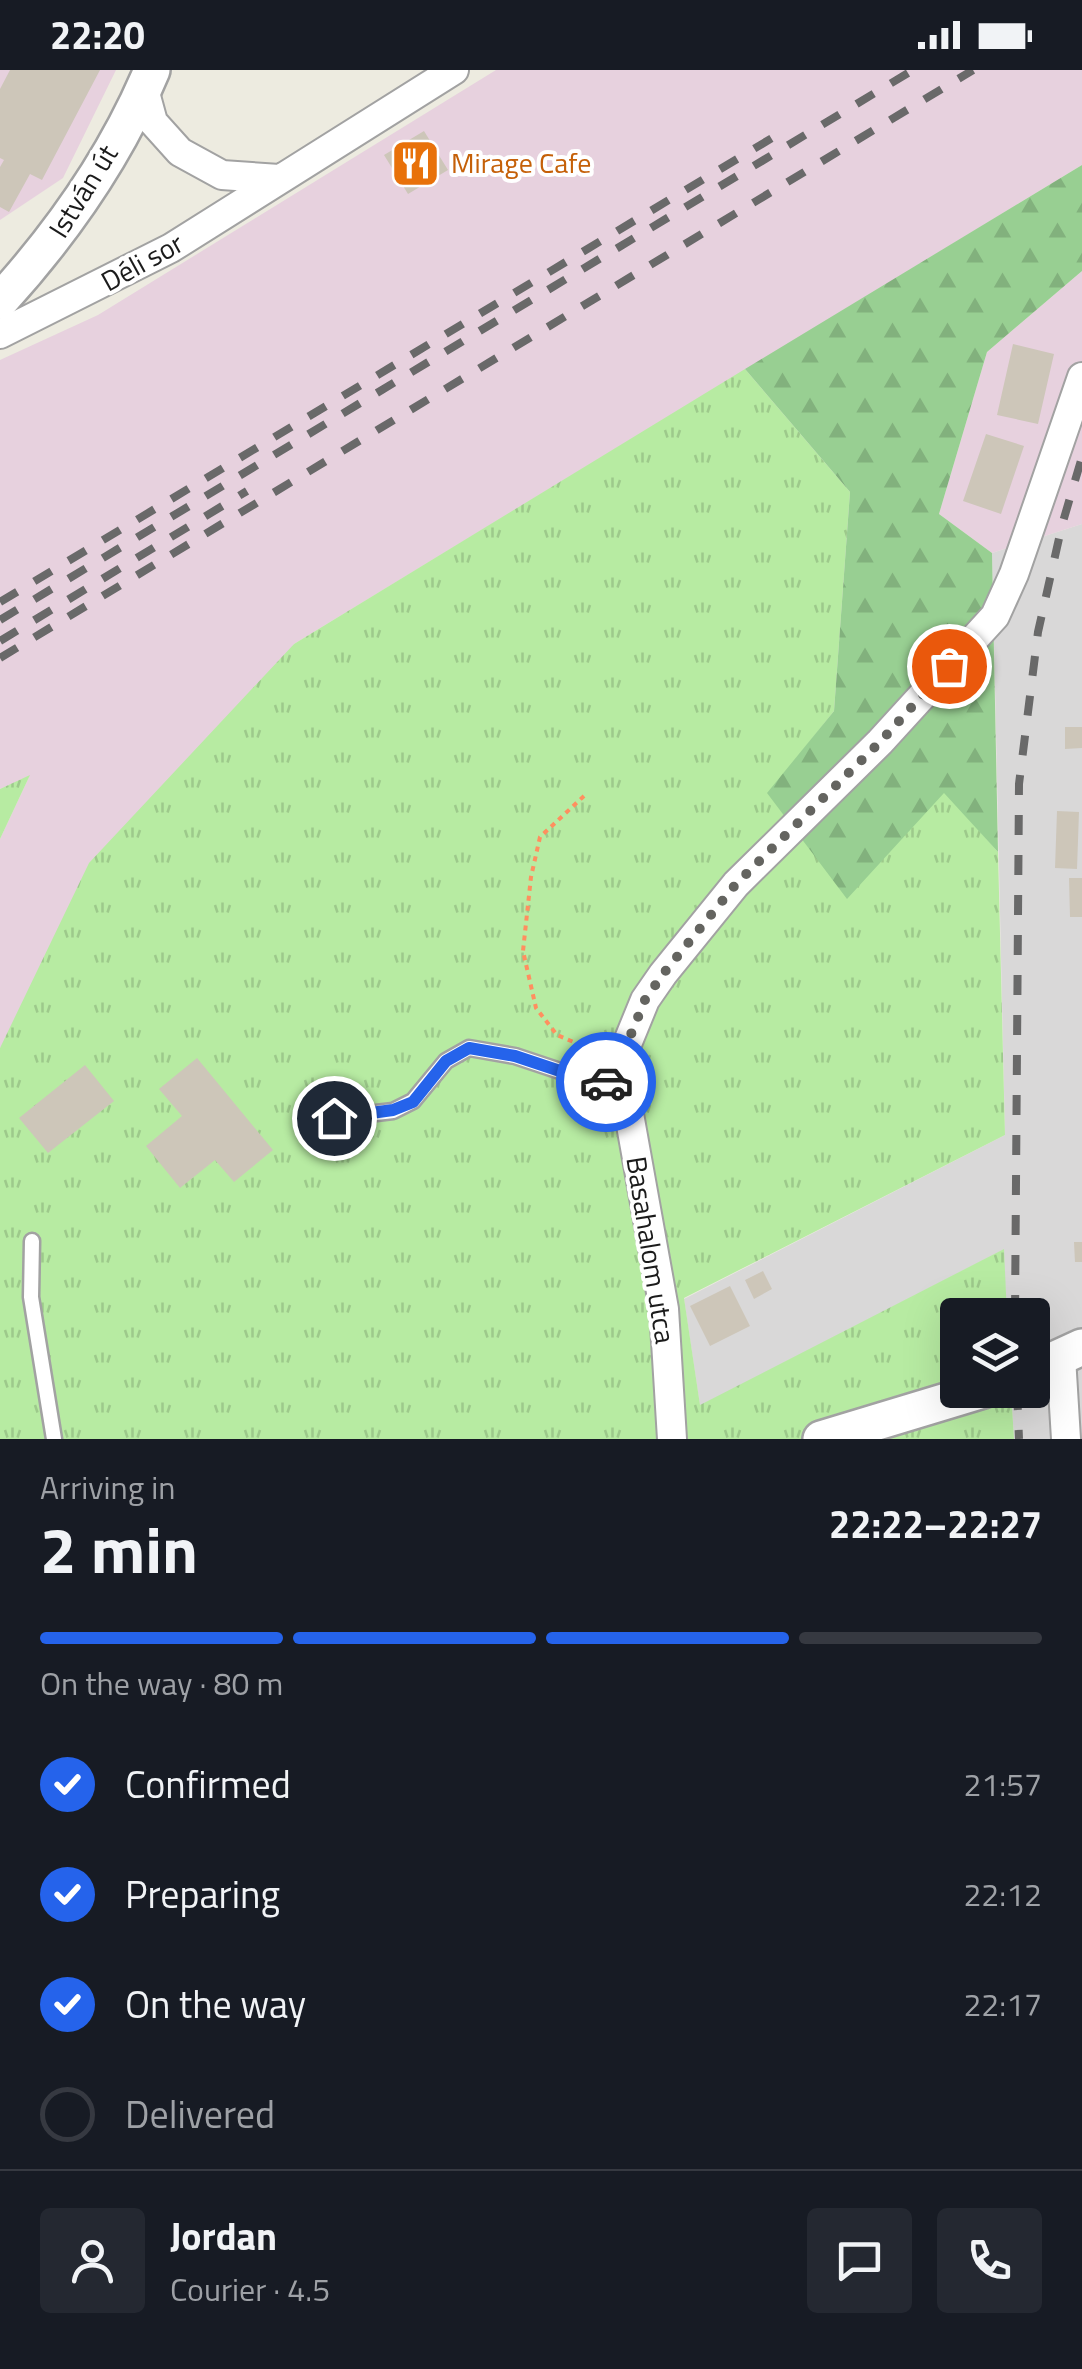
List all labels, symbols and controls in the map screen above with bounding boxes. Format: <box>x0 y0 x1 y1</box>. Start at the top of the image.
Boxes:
text: 22:20 <box>50 6 145 64</box>
street label: István út <box>37 136 128 246</box>
restaurant icon: Mirage Cafe <box>390 137 442 189</box>
place label: Mirage Cafe <box>451 141 591 184</box>
street label: Déli sor <box>93 221 191 302</box>
pin <box>907 624 992 709</box>
icon: bag <box>922 639 977 694</box>
courier <box>556 1032 656 1132</box>
icon: car <box>579 1055 634 1110</box>
pin <box>292 1076 377 1161</box>
icon: home <box>307 1091 362 1146</box>
street label: Basahalom utca <box>615 1153 688 1347</box>
map controls <box>940 1298 1050 1408</box>
button: layers <box>940 1298 1050 1408</box>
text: Arriving in <box>40 1463 176 1511</box>
text: 22:22–22:27 <box>829 1495 1042 1553</box>
text: 2 min <box>40 1499 198 1598</box>
text: On the way · 80 m <box>40 1659 283 1707</box>
text: Confirmed <box>125 1755 291 1813</box>
icon: check <box>40 1757 95 1812</box>
text: 21:57 <box>963 1760 1042 1808</box>
text: Preparing <box>125 1865 280 1923</box>
icon: check <box>40 1867 95 1922</box>
text: 22:12 <box>963 1870 1042 1918</box>
text: On the way <box>125 1975 306 2033</box>
icon: check <box>40 1977 95 2032</box>
text: 22:17 <box>963 1980 1042 2028</box>
text: Delivered <box>125 2085 275 2143</box>
text: Jordan <box>170 2207 277 2265</box>
button: person <box>40 2208 145 2313</box>
button: chat <box>807 2208 912 2313</box>
button: phone <box>937 2208 1042 2313</box>
text: Courier · 4.5 <box>170 2265 330 2313</box>

